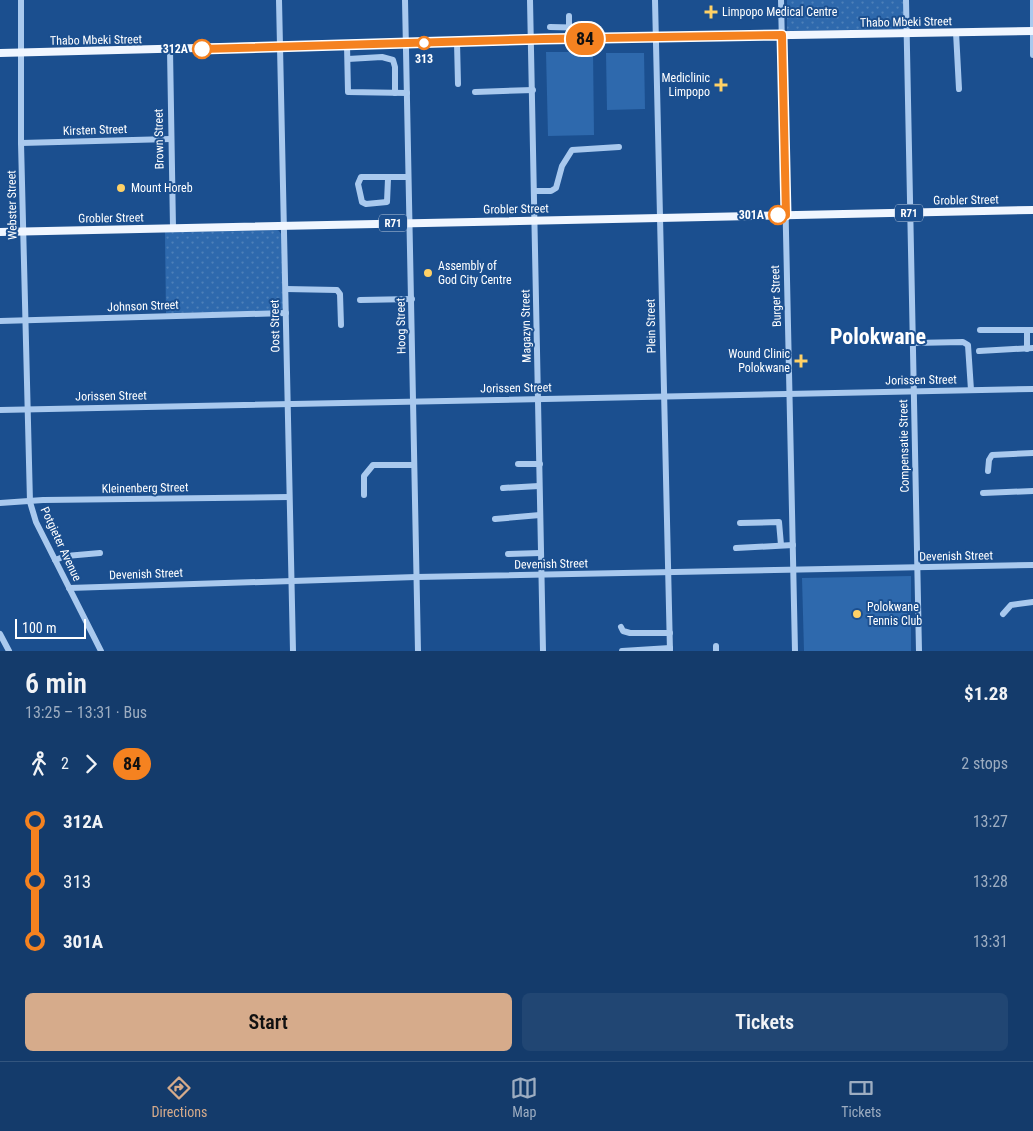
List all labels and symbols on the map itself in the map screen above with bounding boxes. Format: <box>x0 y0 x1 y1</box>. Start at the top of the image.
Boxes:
marker: Limpopo Medical Centre <box>704 5 718 19</box>
place label: Limpopo Medical Centre <box>722 5 838 19</box>
street label: Thabo Mbeki Street <box>860 14 953 30</box>
line badge: 84 <box>562 23 608 55</box>
street label: Thabo Mbeki Street <box>50 32 143 48</box>
marker: 313 <box>417 36 431 50</box>
marker: 312A <box>192 39 212 59</box>
place label: 312A <box>163 42 189 56</box>
place label: 313 <box>415 52 433 66</box>
place label: Mediclinic Limpopo <box>661 71 710 99</box>
marker: Mediclinic Limpopo <box>714 78 728 92</box>
street label: Brown Street <box>151 108 167 169</box>
street label: Kirsten Street <box>63 122 128 138</box>
street label: Webster Street <box>4 170 20 240</box>
place label: Mount Horeb <box>131 181 193 195</box>
marker: Mount Horeb <box>115 182 127 194</box>
street label: Grobler Street <box>933 192 999 208</box>
street label: Grobler Street <box>483 201 549 217</box>
road number: R71 <box>895 204 923 222</box>
marker: 301A <box>768 205 788 225</box>
place label: 301A <box>739 208 765 222</box>
street label: Grobler Street <box>78 210 144 226</box>
road number: R71 <box>379 214 407 232</box>
place label: Assembly of God City Centre <box>438 259 512 287</box>
street label: Burger Street <box>768 264 784 327</box>
marker: Assembly of God City Centre <box>422 267 434 279</box>
street label: Magazyn Street <box>518 289 534 363</box>
street label: Hoog Street <box>394 297 408 354</box>
street label: Johnson Street <box>107 298 179 314</box>
street label: Plein Street <box>644 298 658 353</box>
street label: Oost Street <box>268 299 282 353</box>
district label: Polokwane <box>830 324 926 349</box>
place label: Wound Clinic Polokwane <box>728 347 790 375</box>
marker: Wound Clinic Polokwane <box>794 354 808 368</box>
street label: Jorissen Street <box>885 372 957 388</box>
street label: Jorissen Street <box>480 380 552 396</box>
street label: Jorissen Street <box>75 388 147 404</box>
street label: Compensatie Street <box>896 399 912 493</box>
street label: Kleinenberg Street <box>101 480 189 496</box>
street label: Potgieter Avenue <box>38 505 85 584</box>
street label: Devenish Street <box>919 548 993 564</box>
street label: Devenish Street <box>514 556 588 572</box>
street label: Devenish Street <box>109 566 184 582</box>
place label: Polokwane Tennis Club <box>867 600 922 628</box>
marker: Polokwane Tennis Club <box>851 608 863 620</box>
scale bar <box>15 616 86 639</box>

